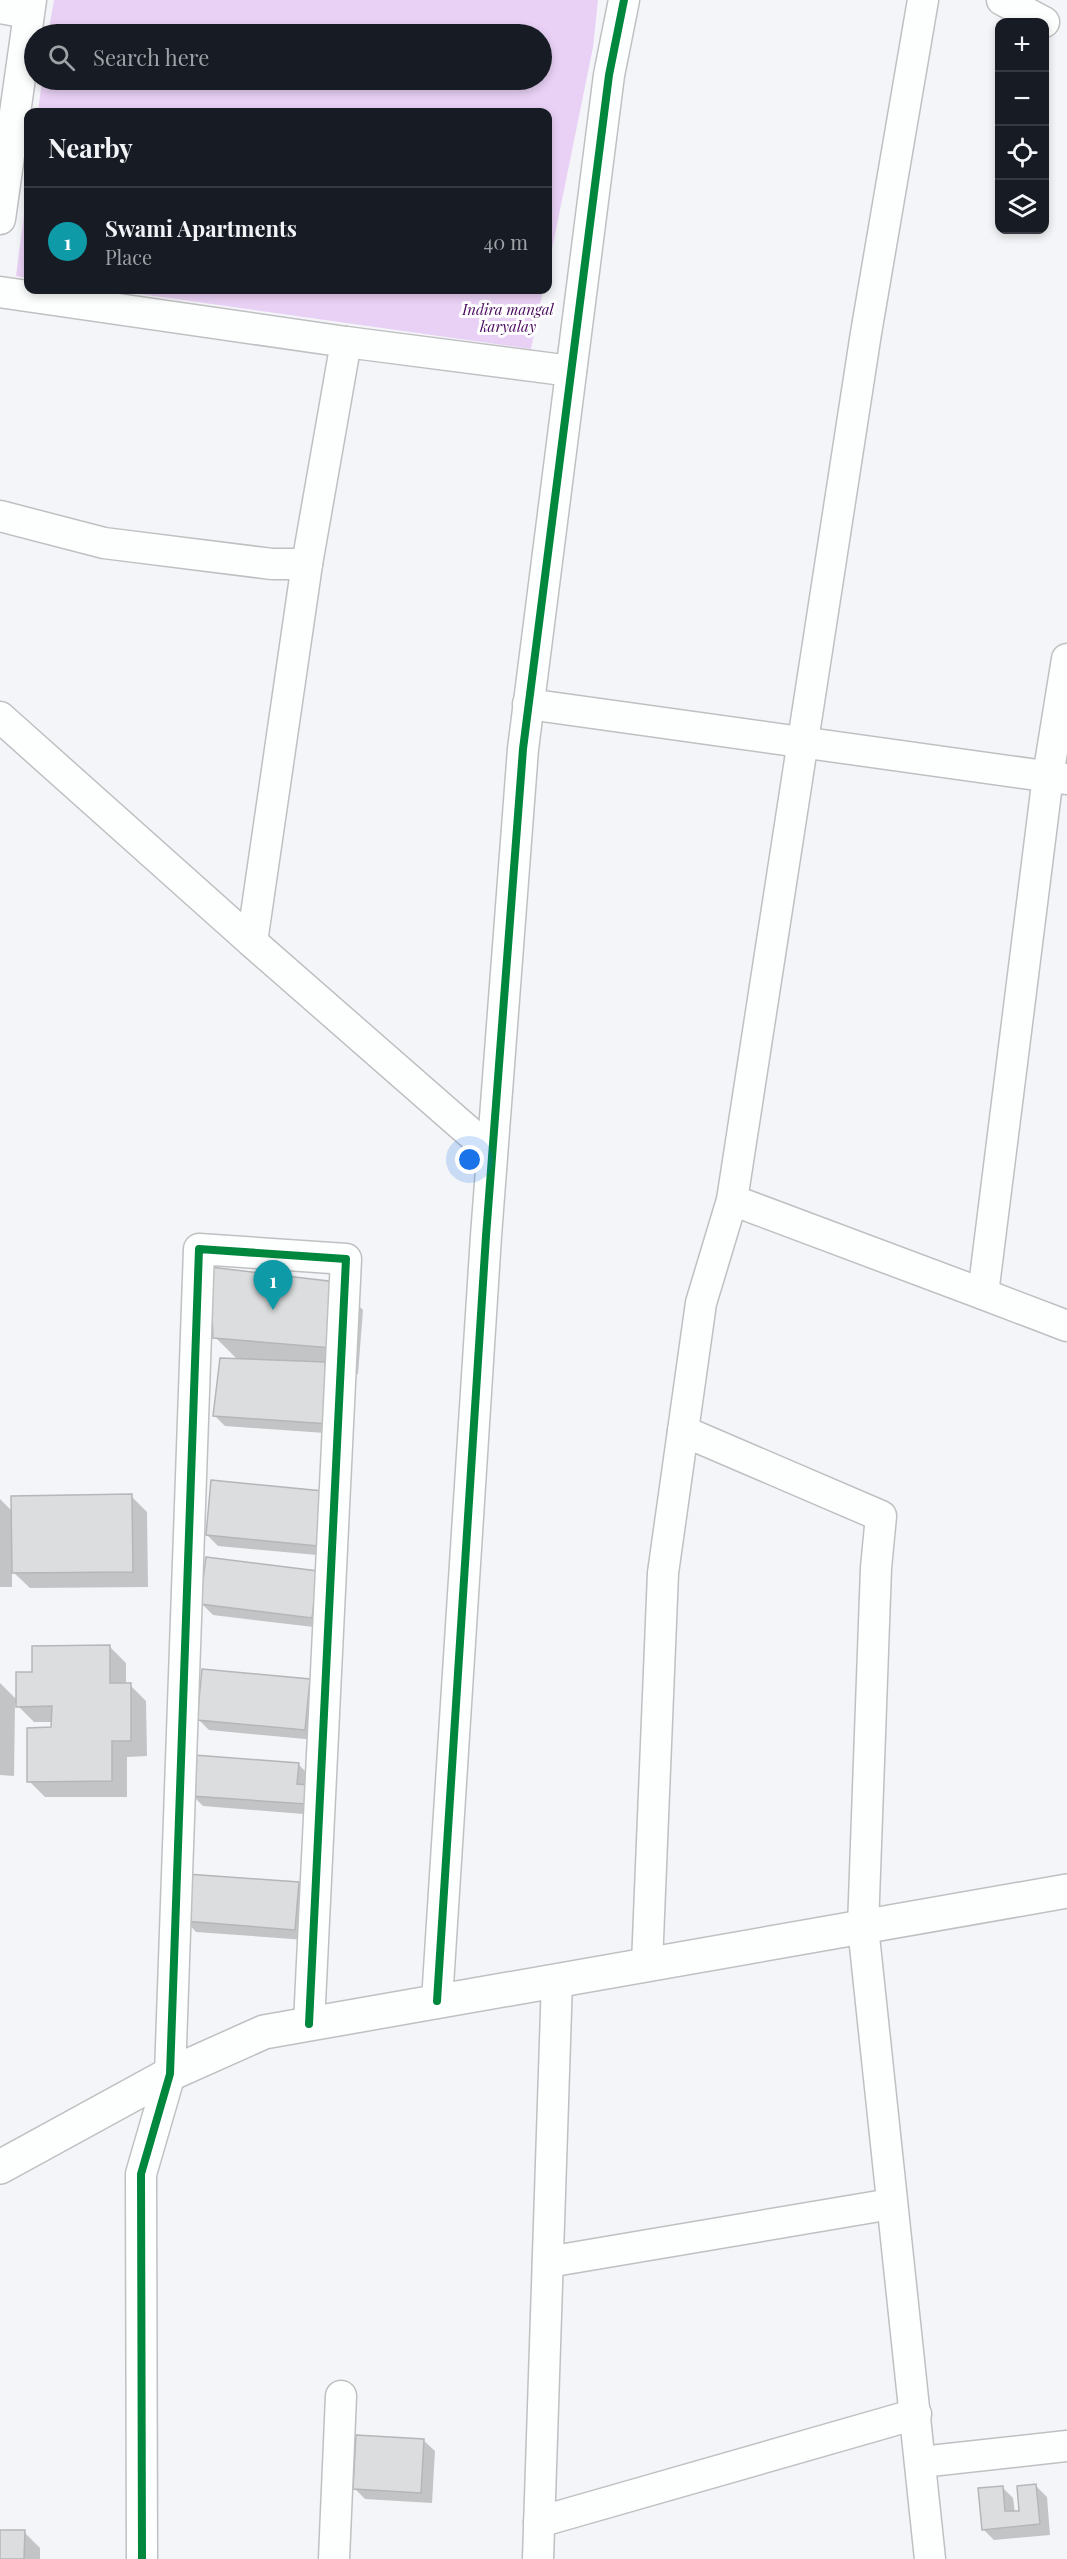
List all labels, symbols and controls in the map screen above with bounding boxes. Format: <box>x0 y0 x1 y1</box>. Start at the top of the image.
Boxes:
map controls <box>995 18 1049 234</box>
button: + <box>995 18 1049 72</box>
search box <box>24 24 552 90</box>
icon: search <box>45 41 78 74</box>
text: Search here <box>93 42 209 72</box>
button: − <box>995 72 1049 126</box>
button: locate <box>995 126 1049 180</box>
text: Nearby <box>48 130 133 165</box>
button: layers <box>995 180 1049 234</box>
text: Swami Apartments <box>105 213 297 243</box>
text: 1 <box>64 228 71 255</box>
text: 40 m <box>483 228 528 255</box>
text: Place <box>105 243 152 270</box>
park label: Indira mangal karyalay <box>461 299 555 336</box>
your location <box>455 1145 484 1174</box>
pin: 1 <box>254 1260 292 1310</box>

